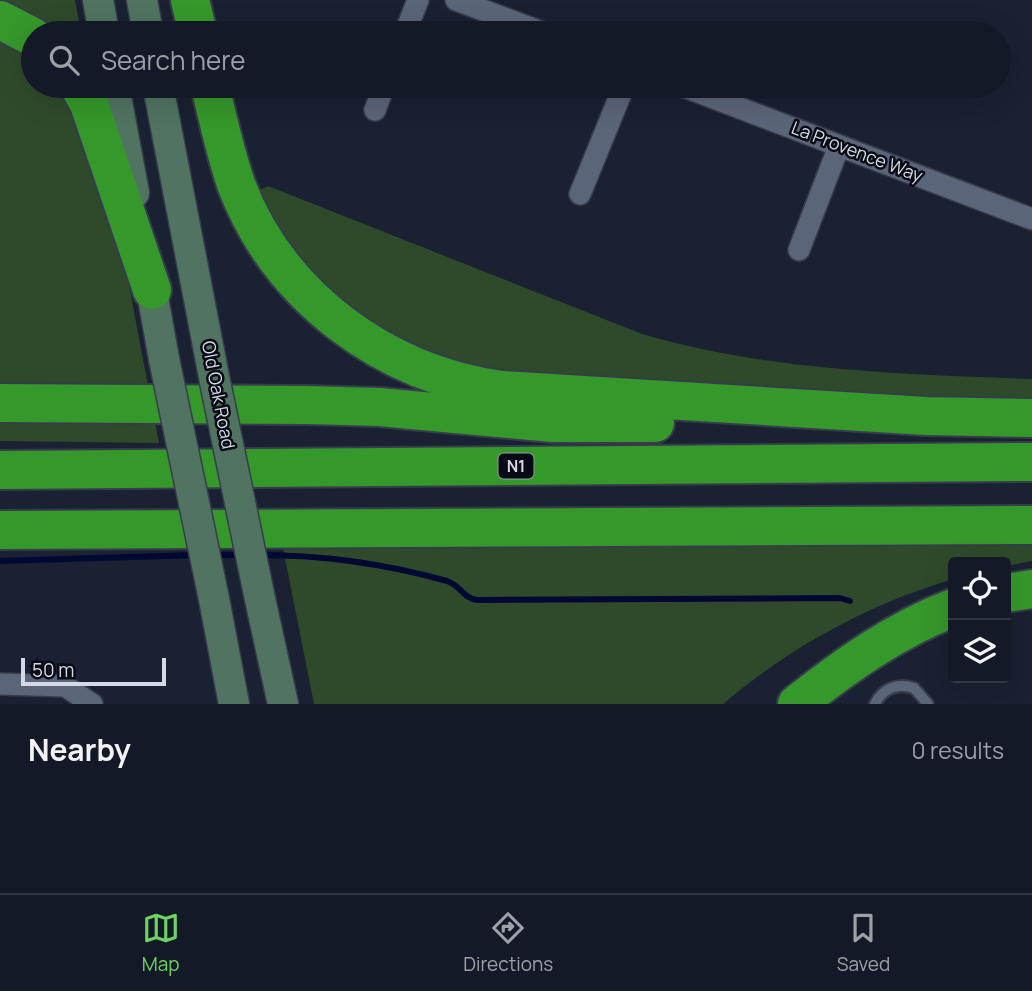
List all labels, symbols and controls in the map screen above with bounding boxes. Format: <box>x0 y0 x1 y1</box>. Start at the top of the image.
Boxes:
search box <box>21 21 1011 98</box>
icon: search <box>45 41 83 79</box>
text: Search here <box>101 42 246 78</box>
street label: La Provence Way <box>788 115 927 187</box>
street label: Old Oak Road <box>197 339 241 451</box>
road number: N1 <box>498 453 534 478</box>
map controls <box>948 557 1011 683</box>
button: locate <box>948 557 1011 620</box>
button: layers <box>948 620 1011 683</box>
scale bar <box>21 655 166 687</box>
text: 50 m <box>32 657 74 683</box>
text: Nearby <box>28 729 131 770</box>
text: 0 results <box>911 734 1004 766</box>
tab: Map <box>142 909 180 977</box>
tab: Directions <box>463 909 553 977</box>
tab: Saved <box>837 909 890 977</box>

